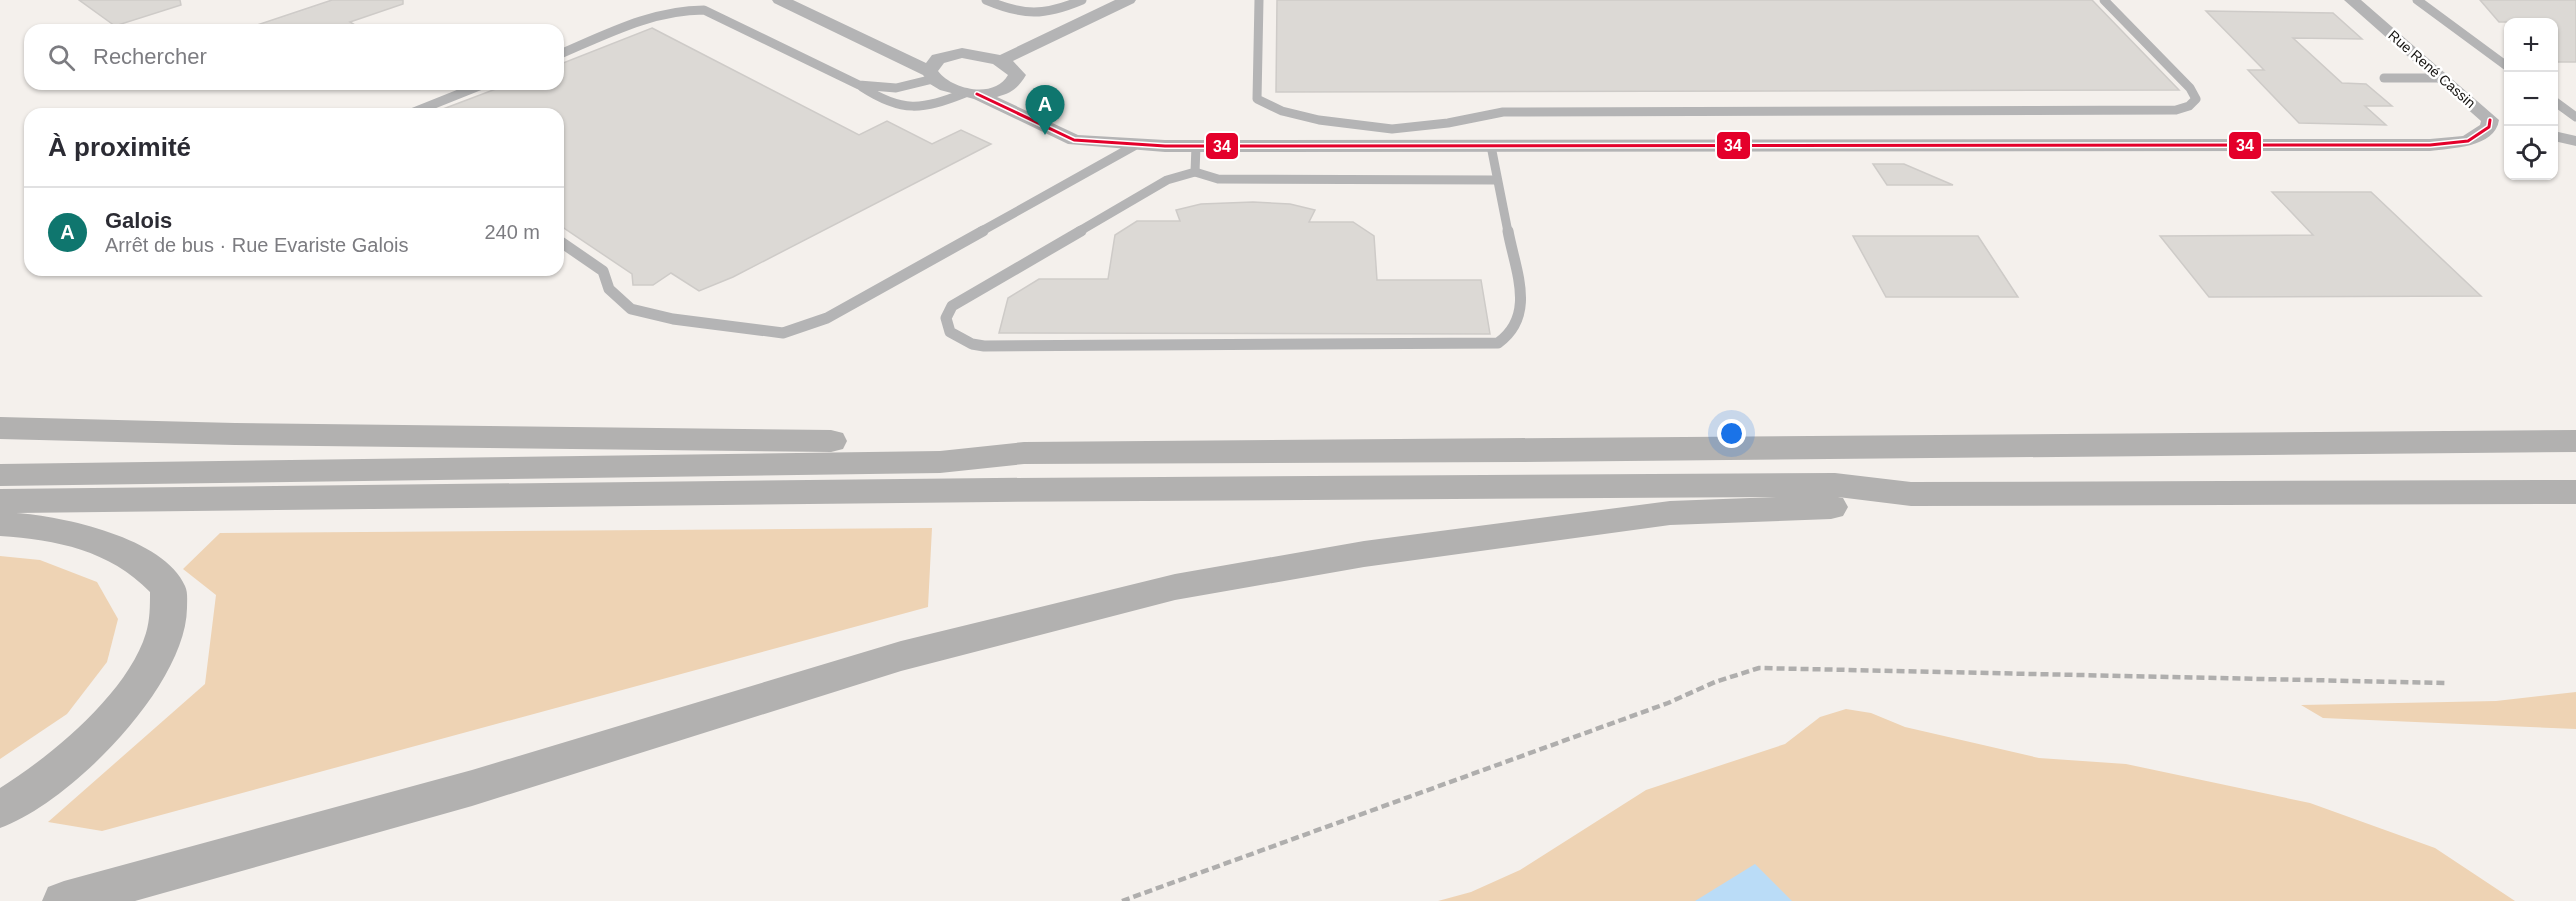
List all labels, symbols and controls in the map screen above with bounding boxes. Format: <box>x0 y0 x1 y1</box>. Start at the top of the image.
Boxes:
map controls <box>2504 18 2558 180</box>
button: + <box>2504 18 2558 72</box>
search box <box>24 24 564 90</box>
street label: Rue René Cassin <box>2385 27 2479 111</box>
icon: search <box>45 41 78 74</box>
text: Rechercher <box>93 44 207 69</box>
button: − <box>2504 72 2558 126</box>
pin: A <box>1026 86 1064 135</box>
button: locate <box>2504 126 2558 180</box>
line badge: 34 <box>1716 131 1751 160</box>
line badge: 34 <box>2228 131 2262 160</box>
text: À proximité <box>48 132 191 162</box>
line badge: 34 <box>1205 132 1239 160</box>
text: 34 <box>1724 137 1742 154</box>
text: 34 <box>2236 137 2254 154</box>
text: 34 <box>1213 138 1231 155</box>
text: Galois <box>105 208 172 233</box>
text: A <box>60 221 75 243</box>
text: 240 m <box>484 221 540 243</box>
text: Arrêt de bus · Rue Evariste Galois <box>105 234 408 256</box>
your location <box>1717 419 1746 448</box>

